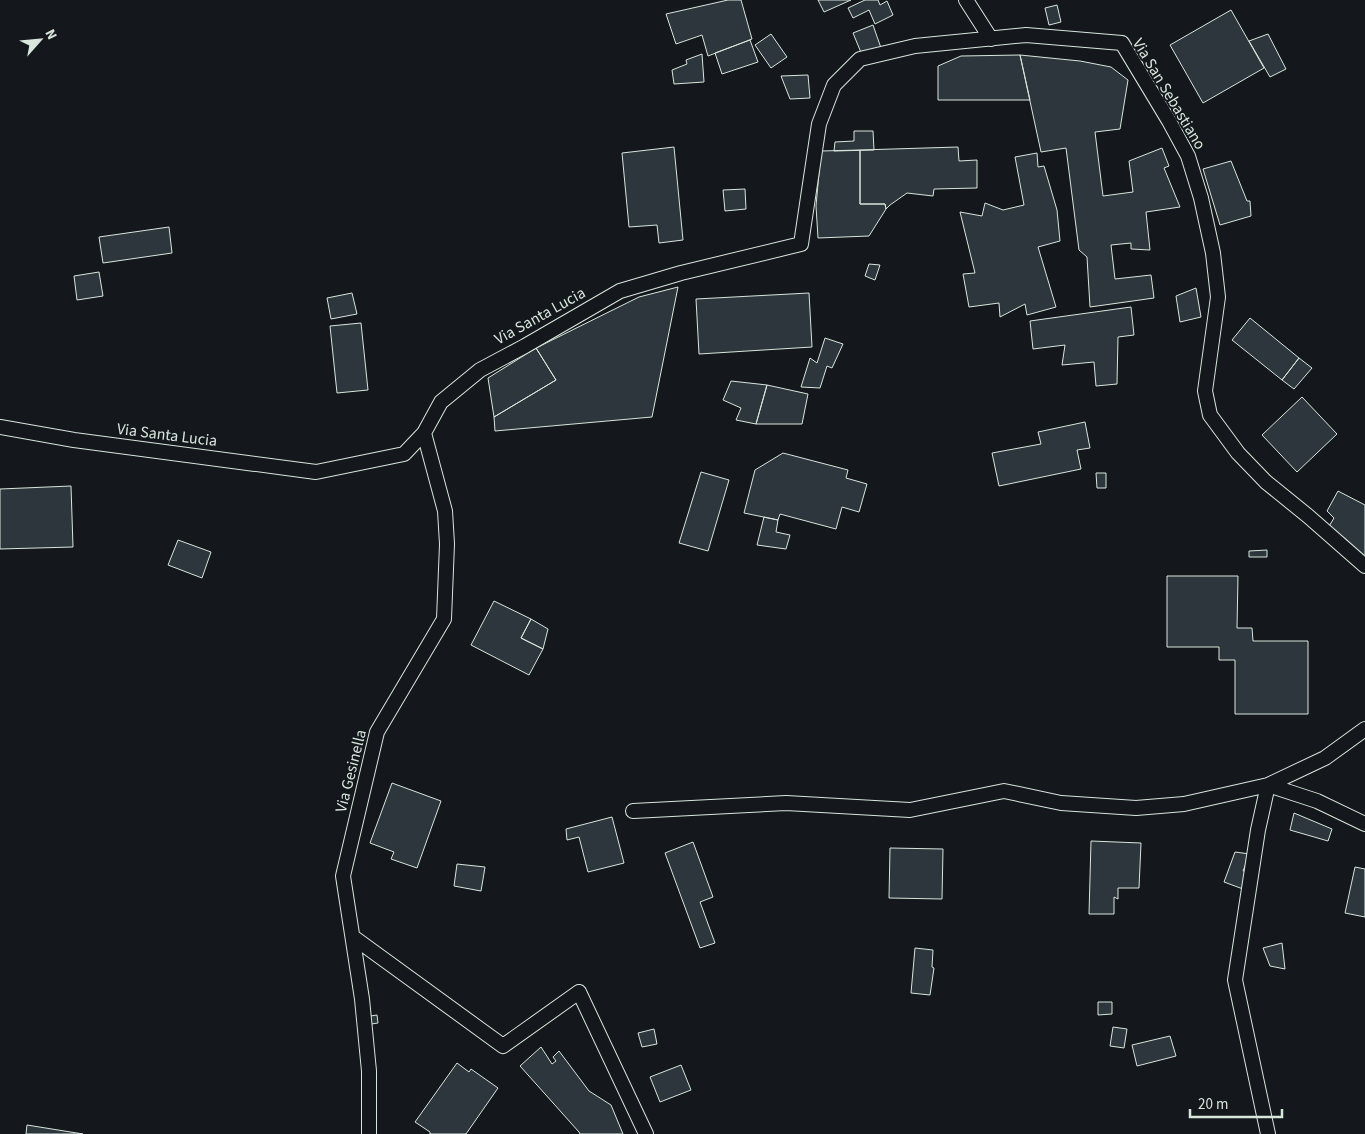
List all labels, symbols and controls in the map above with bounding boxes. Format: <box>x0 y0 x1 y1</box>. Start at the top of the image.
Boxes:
north arrow <box>15 15 65 65</box>
text: N <box>40 26 62 43</box>
street label: Via San Sebastiano <box>1127 34 1211 154</box>
street label: Via Santa Lucia <box>491 282 589 350</box>
street label: Via Santa Lucia <box>116 418 218 452</box>
street label: Via Gesinella <box>330 727 372 815</box>
scale bar <box>1190 1086 1282 1118</box>
text: 20 m <box>1198 1094 1228 1115</box>

